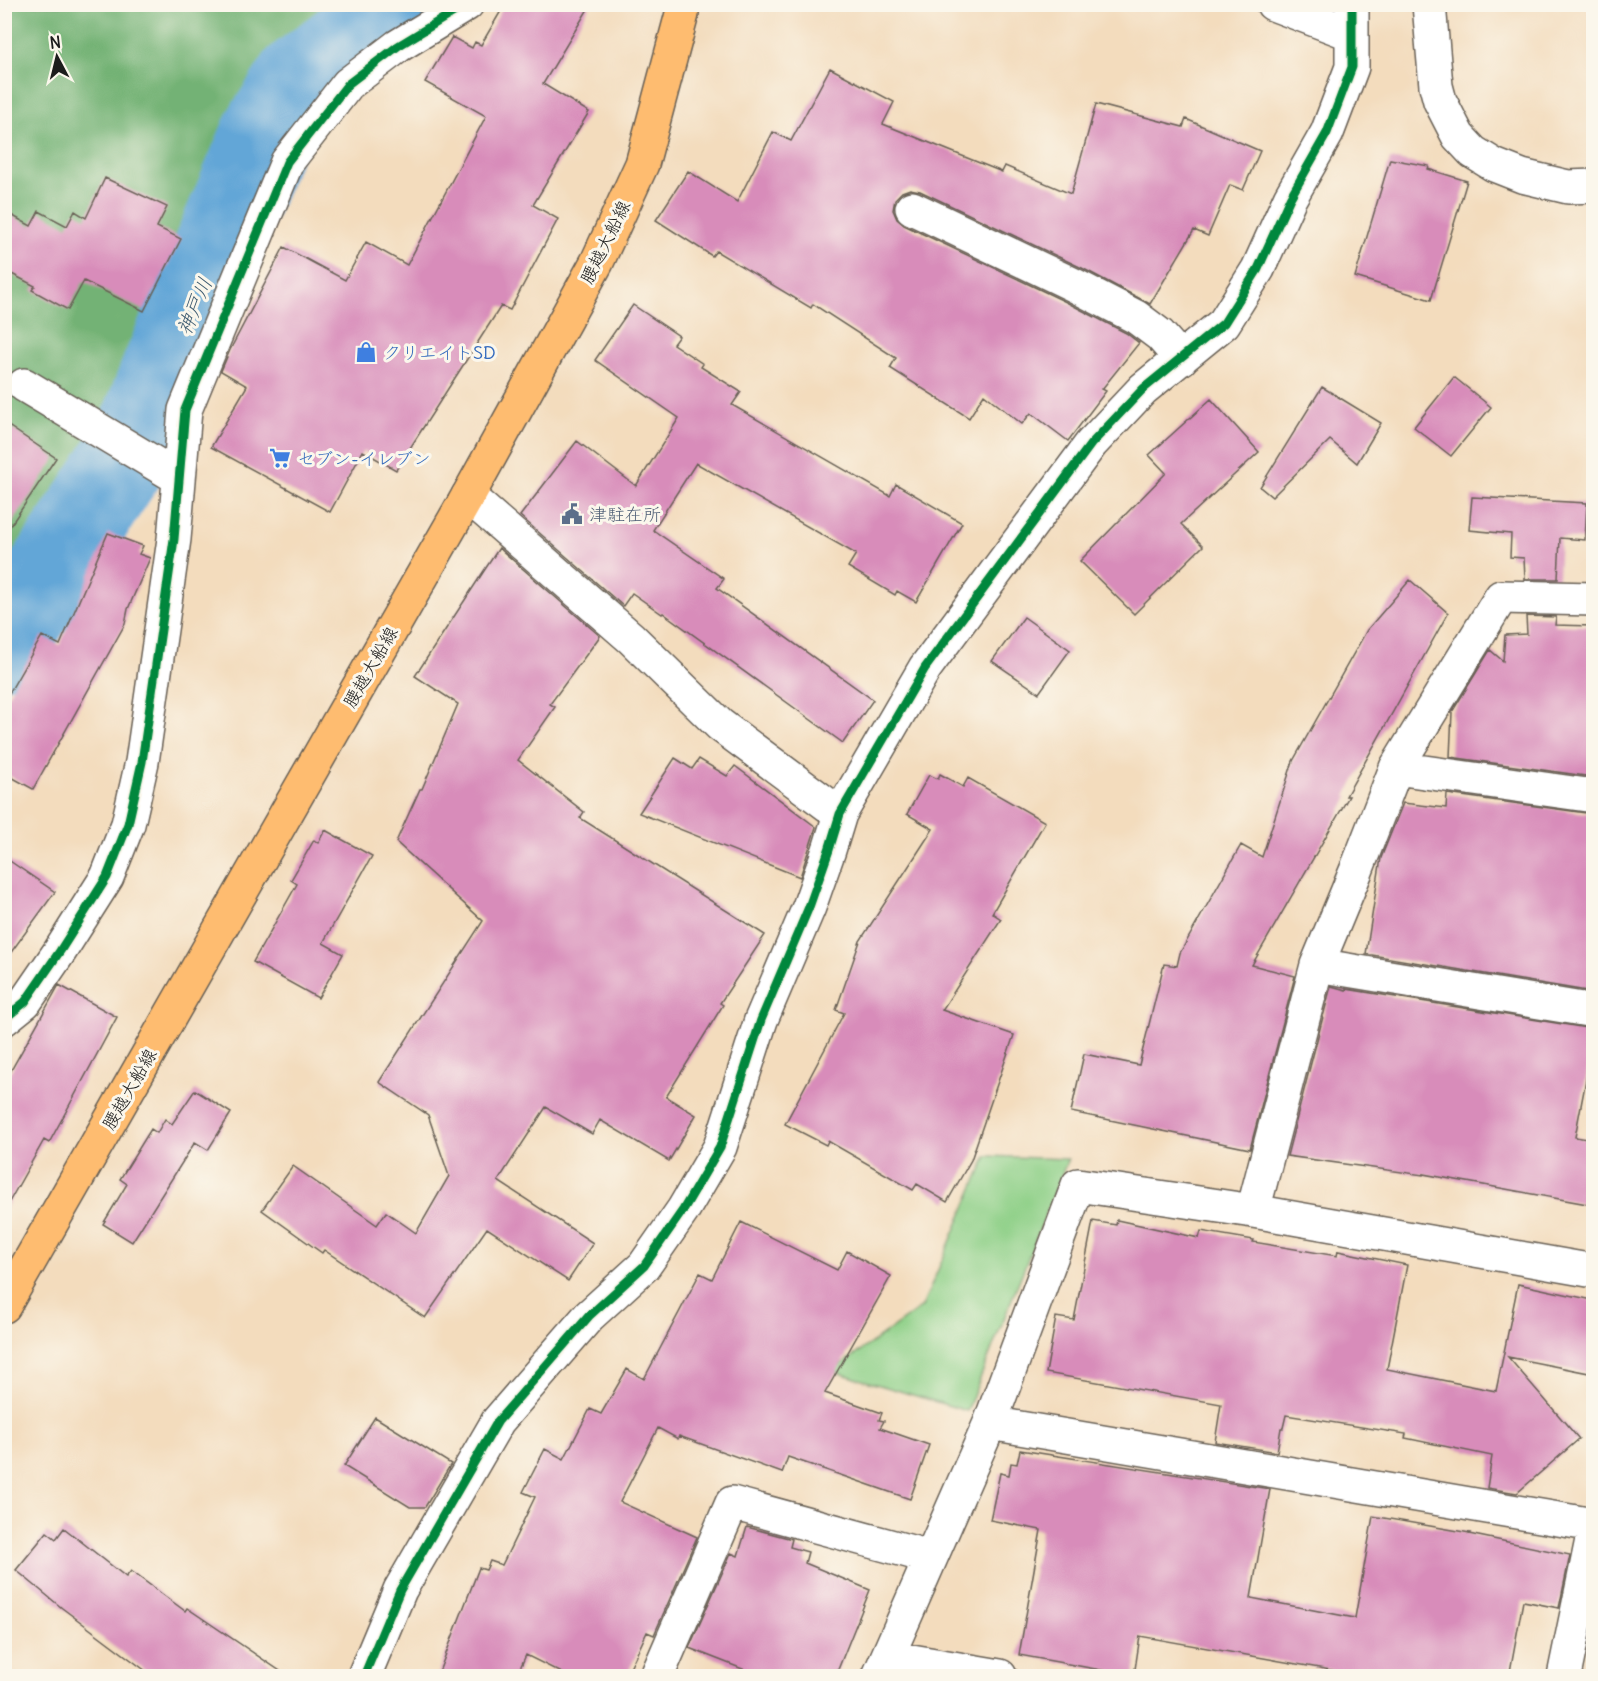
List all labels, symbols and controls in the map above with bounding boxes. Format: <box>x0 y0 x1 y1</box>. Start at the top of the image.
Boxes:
north arrow <box>27 27 87 87</box>
text: N <box>48 32 62 53</box>
street label: 腰越大船線 <box>575 197 635 287</box>
water label: 神戸川 <box>171 274 217 338</box>
shop icon: クリエイトSD <box>354 340 378 364</box>
place label: クリエイトSD <box>383 341 496 364</box>
supermarket icon: セブン-イレブン <box>268 446 292 470</box>
place label: セブン-イレブン <box>297 447 431 470</box>
public building icon: 津駐在所 <box>560 502 584 526</box>
place label: 津駐在所 <box>589 503 661 526</box>
street label: 腰越大船線 <box>338 622 402 712</box>
street label: 腰越大船線 <box>97 1044 161 1134</box>

